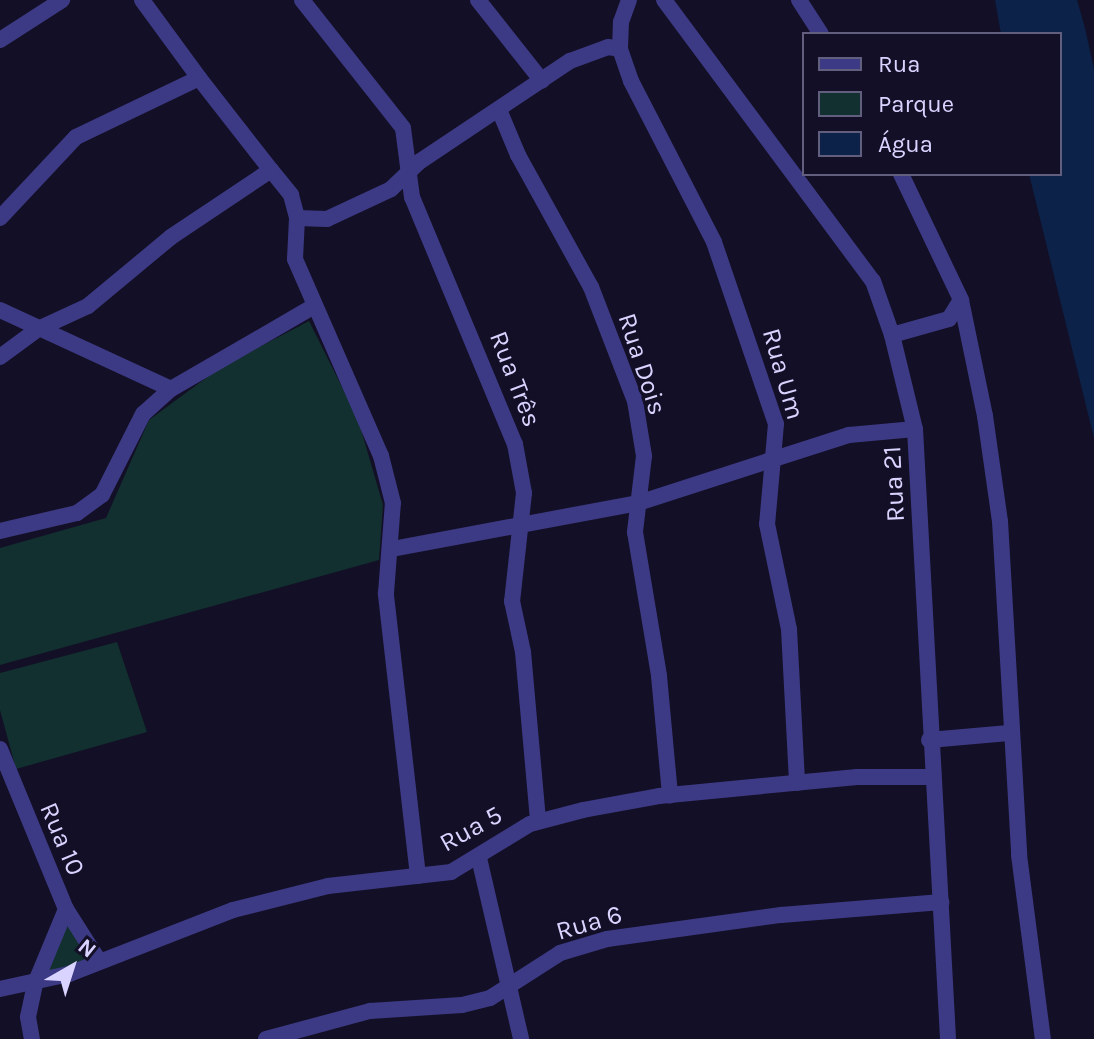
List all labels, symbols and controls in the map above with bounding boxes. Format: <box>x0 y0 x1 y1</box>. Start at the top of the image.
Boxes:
legend <box>802 32 1062 176</box>
text: Rua <box>878 50 920 78</box>
text: Parque <box>878 90 954 118</box>
text: Água <box>878 130 933 158</box>
street label: Rua Dois <box>611 309 673 419</box>
street label: Rua Um <box>755 325 811 423</box>
street label: Rua Três <box>483 327 547 431</box>
street label: Rua 21 <box>876 445 912 523</box>
street label: Rua 10 <box>33 798 91 880</box>
street label: Rua 5 <box>434 799 508 859</box>
street label: Rua 6 <box>552 899 626 947</box>
north arrow <box>32 927 112 1007</box>
text: N <box>73 933 101 963</box>

